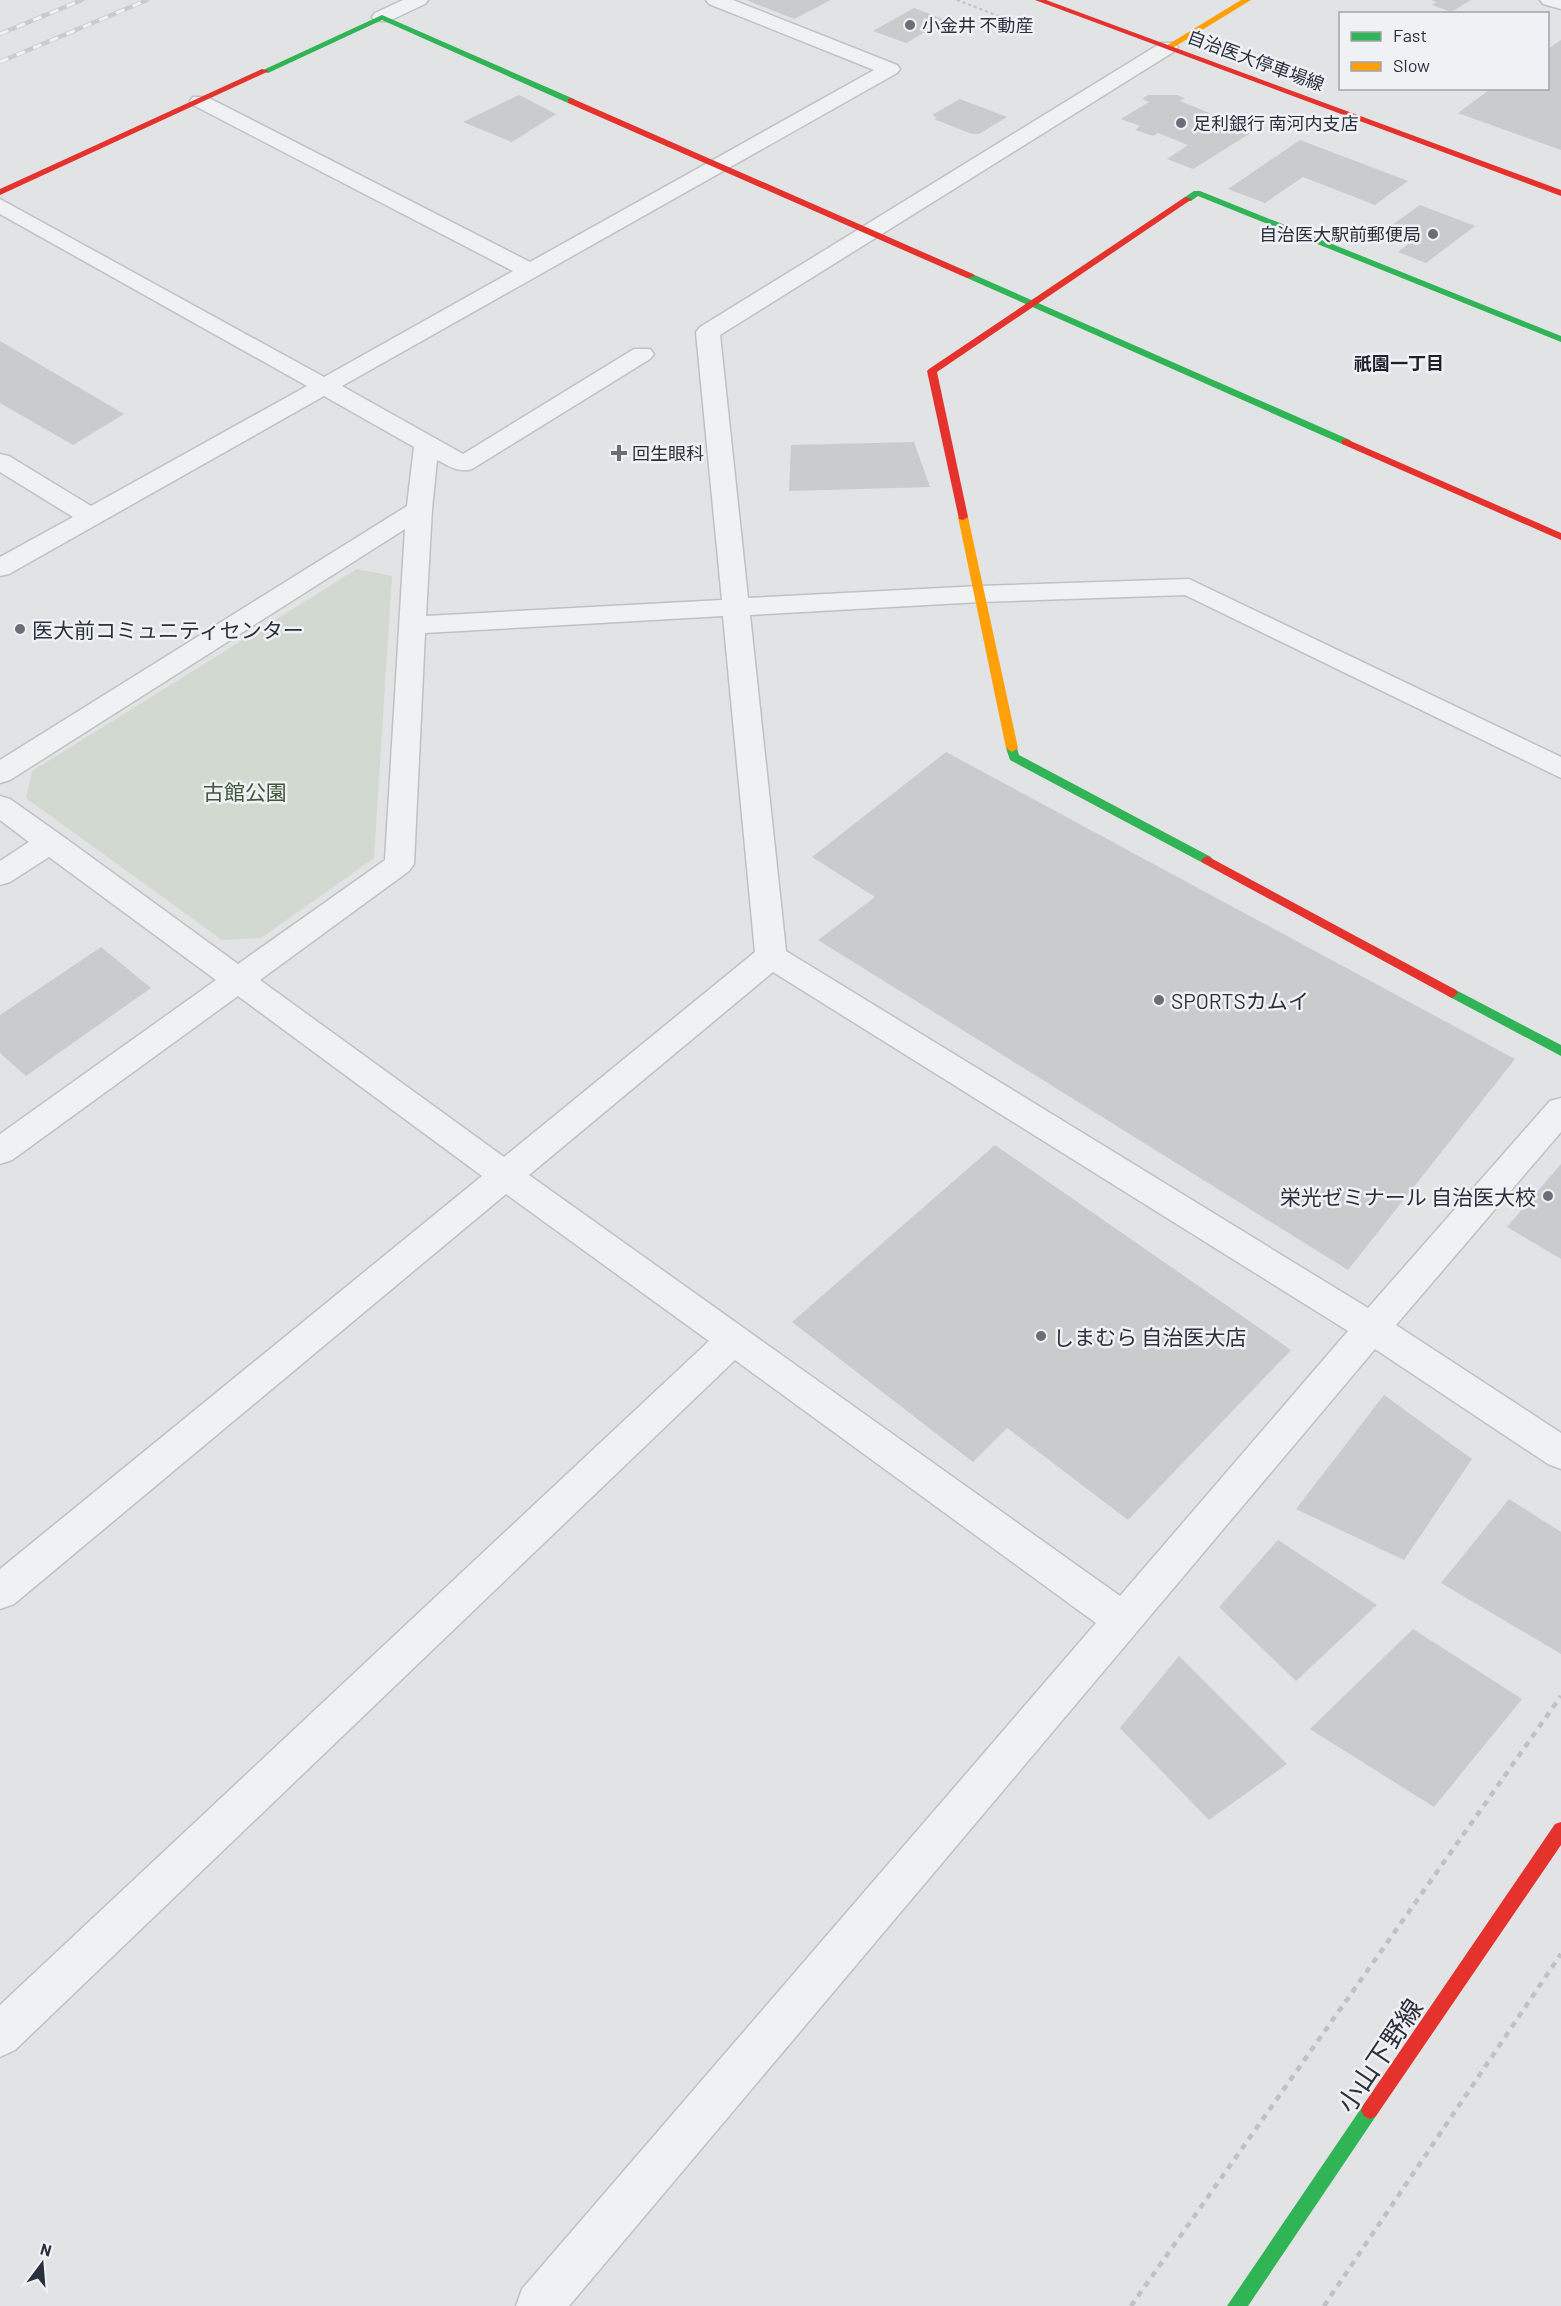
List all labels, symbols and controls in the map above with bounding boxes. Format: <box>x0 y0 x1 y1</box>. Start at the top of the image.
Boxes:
legend <box>1339 12 1549 90</box>
place label: 小金井 不動産 <box>922 14 1034 36</box>
marker: 小金井 不動産 <box>903 18 917 32</box>
text: Fast <box>1393 24 1427 46</box>
street label: 自治医大停車場線 <box>1185 25 1327 95</box>
text: Slow <box>1393 54 1430 76</box>
place label: 足利銀行 南河内支店 <box>1193 112 1359 134</box>
marker: 足利銀行 南河内支店 <box>1174 116 1188 130</box>
place label: 自治医大駅前郵便局 <box>1259 223 1421 245</box>
marker: 自治医大駅前郵便局 <box>1426 227 1440 241</box>
district label: 祇園一丁目 <box>1354 352 1444 374</box>
place label: 回生眼科 <box>632 442 704 464</box>
marker: 回生眼科 <box>610 444 628 462</box>
place label: 医大前コミュニティセンター <box>32 617 304 642</box>
marker: 医大前コミュニティセンター <box>13 622 27 636</box>
park label: 古館公園 <box>203 779 287 804</box>
place label: SPORTSカムイ <box>1171 988 1309 1013</box>
marker: SPORTSカムイ <box>1152 993 1166 1007</box>
place label: 栄光ゼミナール 自治医大校 <box>1280 1184 1536 1209</box>
marker: 栄光ゼミナール 自治医大校 <box>1541 1189 1555 1203</box>
place label: しまむら 自治医大店 <box>1053 1324 1246 1349</box>
marker: しまむら 自治医大店 <box>1034 1329 1048 1343</box>
street label: 小山下野線 <box>1330 1992 1428 2118</box>
north arrow <box>12 2234 72 2294</box>
text: N <box>39 2239 54 2260</box>

